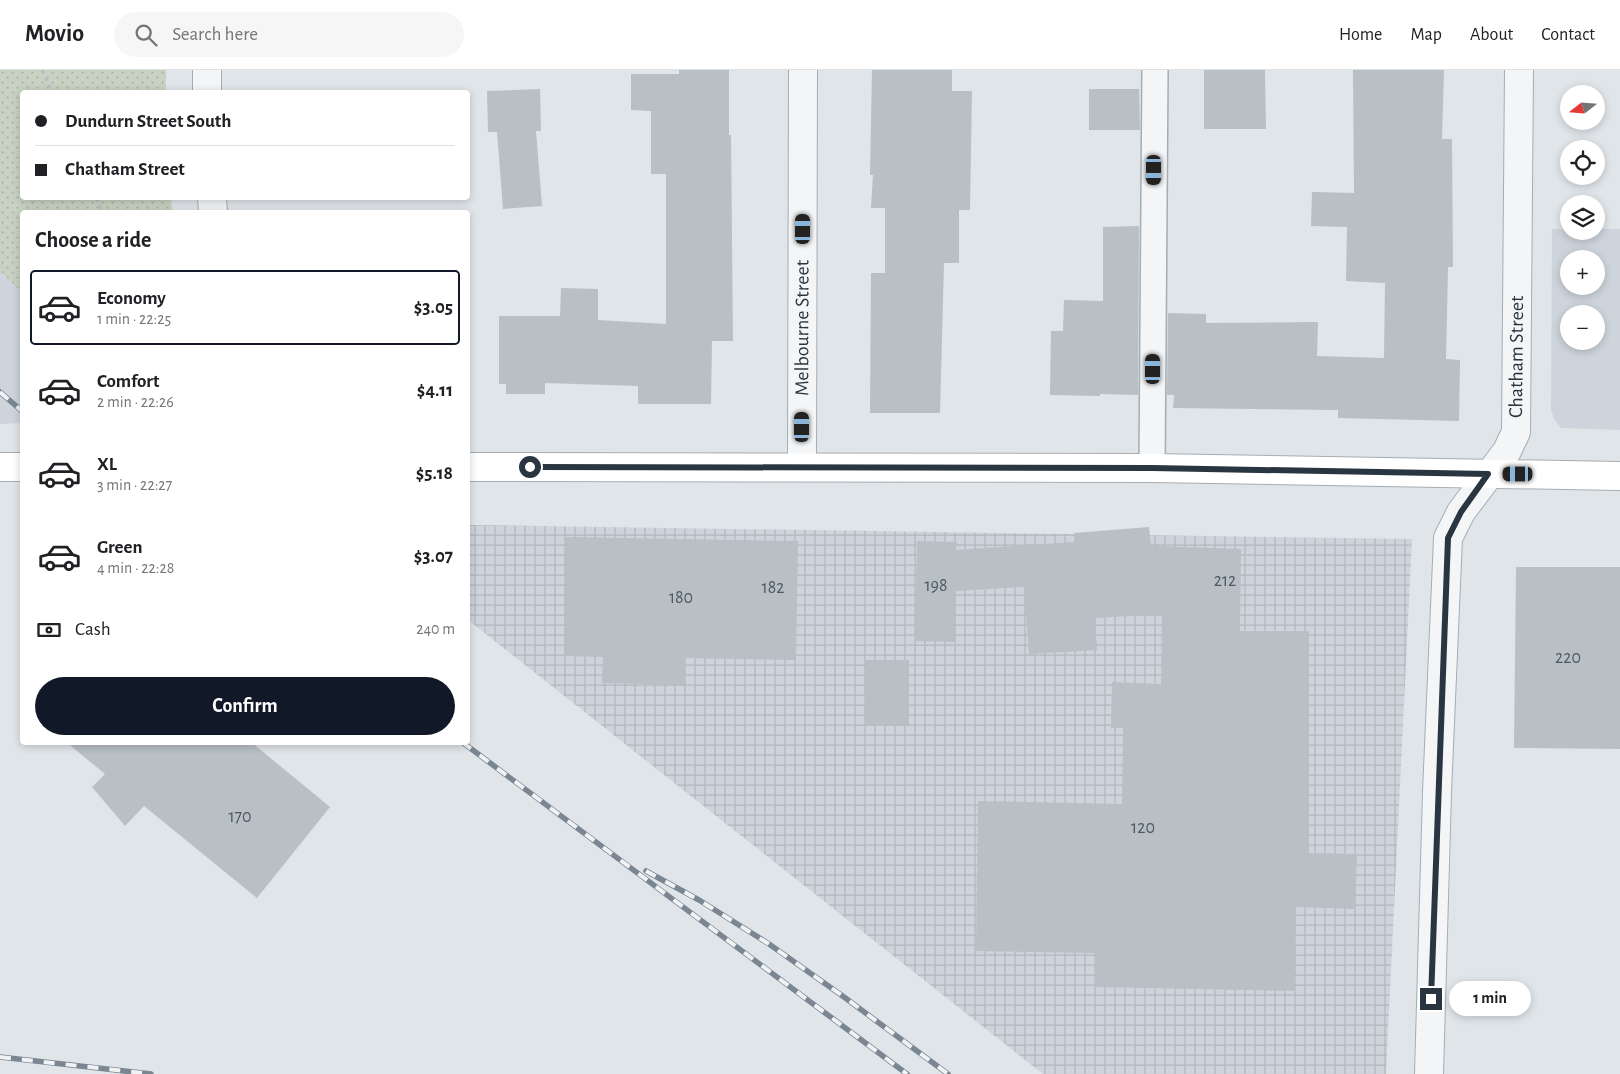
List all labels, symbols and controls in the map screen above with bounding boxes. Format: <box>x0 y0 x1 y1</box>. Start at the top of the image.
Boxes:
search box <box>114 12 464 57</box>
icon: search <box>132 21 160 49</box>
text: Movio <box>25 22 84 46</box>
text: Search here <box>172 25 258 44</box>
text: Home <box>1339 26 1382 44</box>
text: Map <box>1410 26 1442 44</box>
text: About <box>1470 26 1513 44</box>
text: Contact <box>1541 26 1595 44</box>
north arrow <box>1560 85 1605 130</box>
map controls <box>1560 85 1605 350</box>
text: Dundurn Street South <box>65 112 231 131</box>
button: locate <box>1560 140 1605 185</box>
car <box>1146 155 1161 185</box>
text: Chatham Street <box>65 160 185 179</box>
button: layers <box>1560 195 1605 240</box>
car <box>795 214 810 244</box>
text: Choose a ride <box>35 229 151 251</box>
button: + <box>1560 250 1605 295</box>
street label: Melbourne Street <box>792 259 813 396</box>
icon: car <box>37 285 82 330</box>
text: Economy <box>97 289 166 308</box>
street label: Chatham Street <box>1506 295 1527 418</box>
text: $3.05 <box>414 298 453 317</box>
button: − <box>1560 305 1605 350</box>
text: 1 min · 22:25 <box>97 311 171 327</box>
car <box>1145 354 1160 384</box>
icon: car <box>37 368 82 413</box>
text: Comfort <box>97 372 159 391</box>
text: $4.11 <box>417 381 453 400</box>
text: 2 min · 22:26 <box>97 394 174 410</box>
car <box>794 412 809 442</box>
icon: car <box>37 451 82 496</box>
text: XL <box>97 455 117 474</box>
route start <box>519 456 541 478</box>
text: $5.18 <box>416 464 453 483</box>
car <box>1503 467 1533 482</box>
text: 3 min · 22:27 <box>97 477 172 493</box>
icon: car <box>37 534 82 579</box>
text: Green <box>97 538 143 557</box>
text: $3.07 <box>414 547 453 566</box>
text: 4 min · 22:28 <box>97 560 174 576</box>
house number: 212 <box>1214 572 1236 590</box>
house number: 198 <box>924 577 948 595</box>
house number: 182 <box>762 579 784 597</box>
house number: 180 <box>669 589 693 607</box>
icon: cash <box>35 616 63 644</box>
text: Cash <box>75 620 111 639</box>
text: 240 m <box>416 621 455 637</box>
house number: 220 <box>1555 649 1581 667</box>
button: Confirm <box>35 677 455 735</box>
house number: 170 <box>228 808 252 826</box>
house number: 120 <box>1131 819 1155 837</box>
callout: 1 min <box>1448 982 1531 1016</box>
route end <box>1420 988 1442 1010</box>
text: 1 min <box>1473 990 1507 1006</box>

